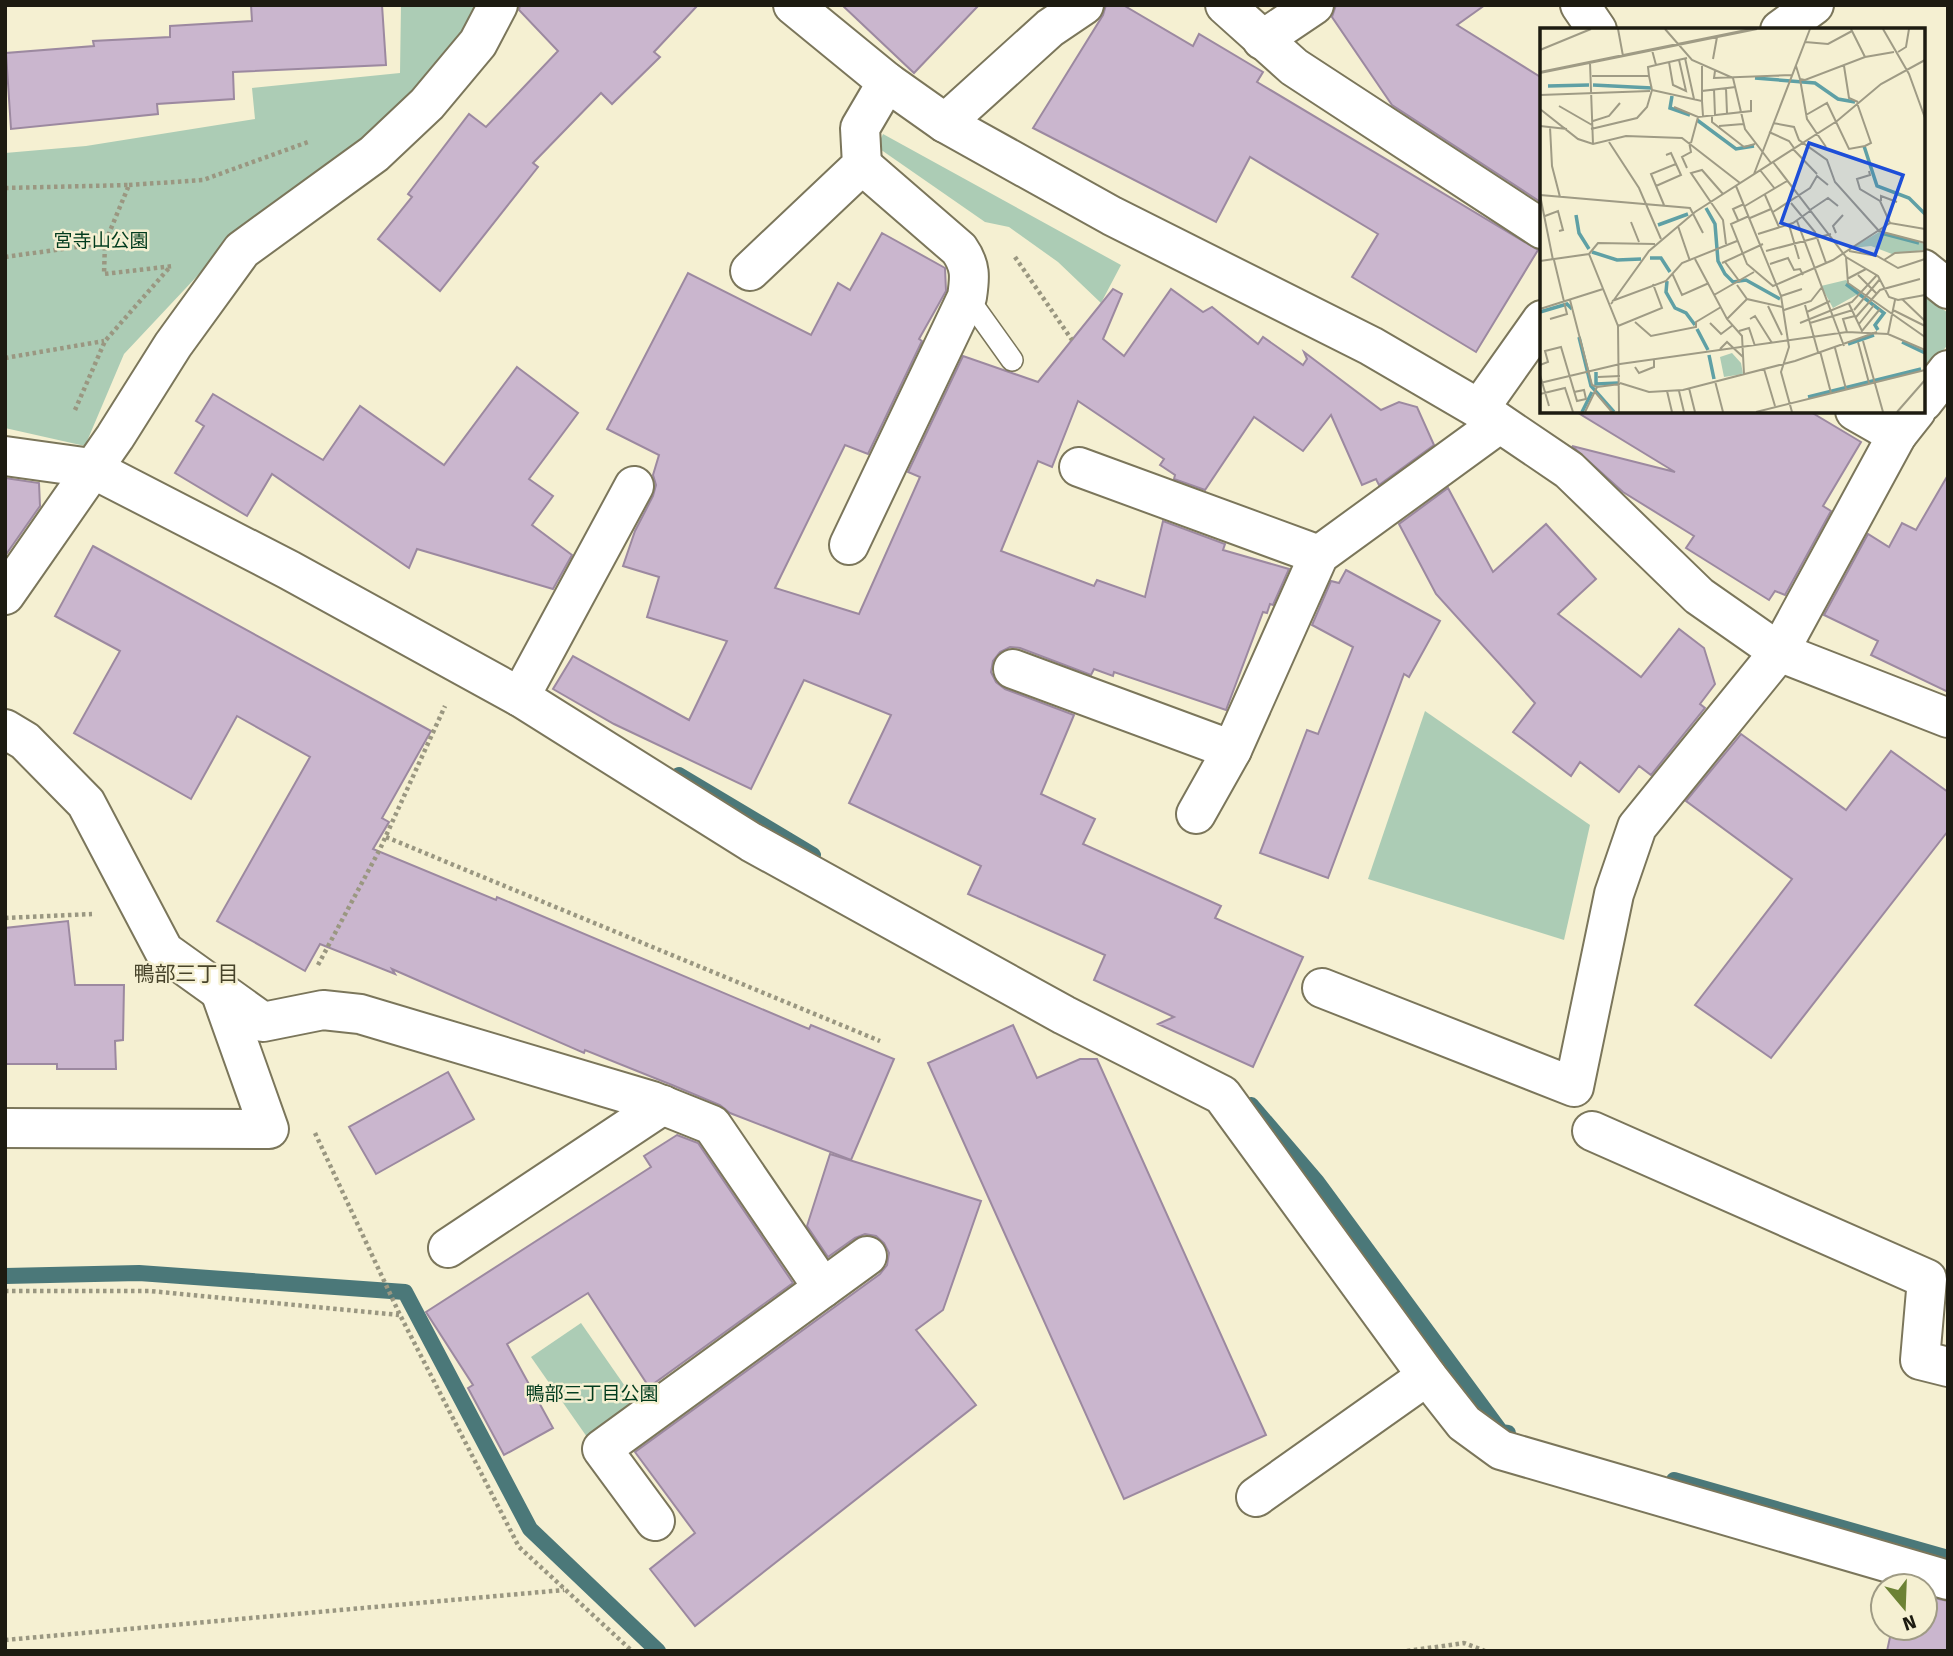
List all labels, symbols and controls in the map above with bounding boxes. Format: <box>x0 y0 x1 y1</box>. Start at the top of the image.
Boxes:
inset map <box>1540 28 1925 413</box>
park label: 宮寺山公園 <box>53 229 149 252</box>
district label: 鴨部三丁目 <box>134 961 239 987</box>
park label: 鴨部三丁目公園 <box>525 1382 659 1405</box>
north arrow <box>1869 1572 1939 1642</box>
text: N <box>1900 1610 1919 1636</box>

